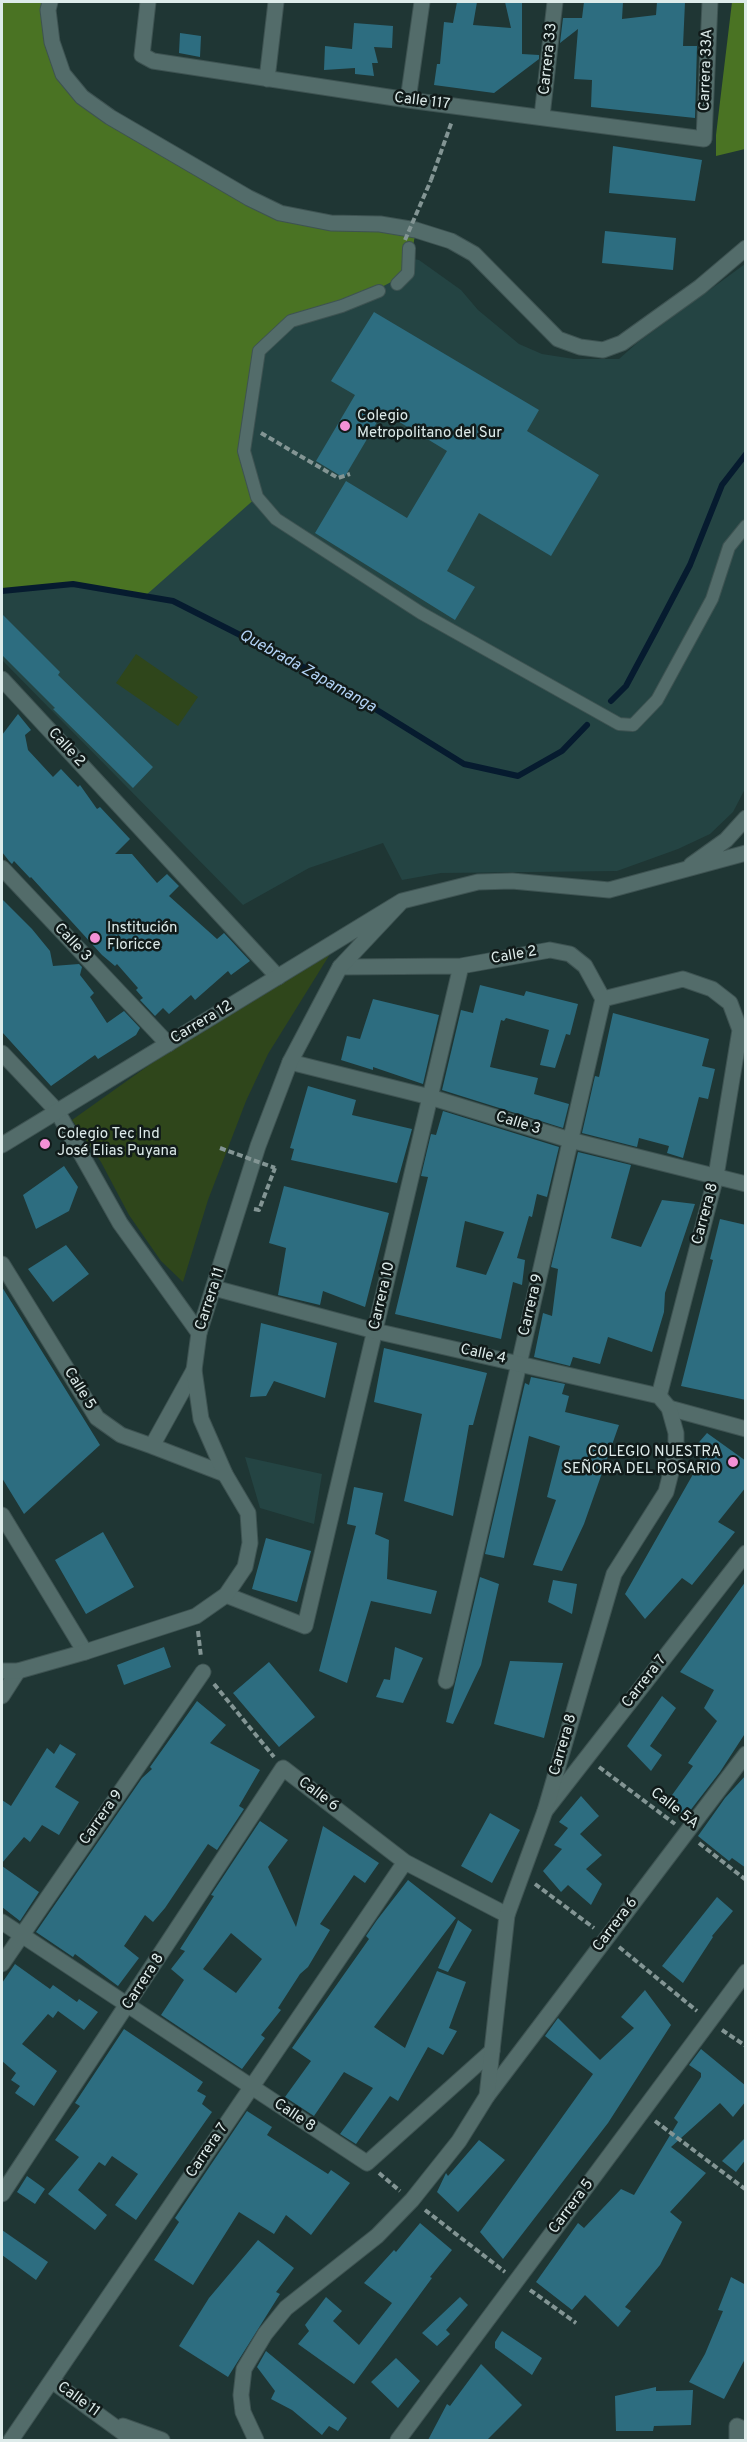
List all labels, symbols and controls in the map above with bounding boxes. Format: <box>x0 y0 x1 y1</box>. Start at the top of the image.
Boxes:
street label: Carrera 33 <box>536 22 562 96</box>
street label: Carrera 33A <box>697 29 717 111</box>
street label: Calle 117 <box>393 90 451 114</box>
place label: Colegio Metropolitano del Sur <box>357 408 502 443</box>
marker: Colegio Metropolitano del Sur <box>338 419 352 433</box>
water label: Quebrada Zapamanga <box>235 626 379 718</box>
street label: Calle 2 <box>44 725 88 771</box>
street label: Calle 3 <box>50 920 94 966</box>
place label: Institución Floricce <box>107 920 178 955</box>
marker: Institución Floricce <box>88 931 102 945</box>
street label: Calle 2 <box>490 943 538 969</box>
street label: Carrera 12 <box>168 998 236 1048</box>
street label: Calle 3 <box>493 1109 543 1139</box>
place label: Colegio Tec Ind José Elias Puyana <box>57 1126 177 1161</box>
marker: Colegio Tec Ind José Elias Puyana <box>38 1137 52 1151</box>
street label: Carrera 8 <box>689 1181 723 1247</box>
street label: Carrera 10 <box>366 1260 400 1332</box>
street label: Carrera 11 <box>192 1265 230 1333</box>
street label: Carrera 9 <box>516 1272 548 1338</box>
street label: Calle 4 <box>458 1341 508 1369</box>
street label: Calle 5 <box>59 1365 99 1413</box>
place label: COLEGIO NUESTRA SEÑORA DEL ROSARIO <box>563 1444 721 1479</box>
marker: COLEGIO NUESTRA SEÑORA DEL ROSARIO <box>726 1455 740 1469</box>
street label: Carrera 7 <box>619 1652 671 1712</box>
street label: Carrera 8 <box>547 1712 581 1778</box>
street label: Calle 6 <box>294 1774 342 1816</box>
street label: Calle 5A <box>646 1785 702 1833</box>
street label: Carrera 9 <box>77 1787 127 1849</box>
street label: Carrera 6 <box>590 1894 642 1956</box>
street label: Carrera 8 <box>119 1951 169 2013</box>
street label: Calle 8 <box>270 2096 318 2136</box>
street label: Carrera 7 <box>183 2120 233 2182</box>
street label: Carrera 5 <box>546 2176 598 2238</box>
street label: Calle 11 <box>53 2379 103 2421</box>

